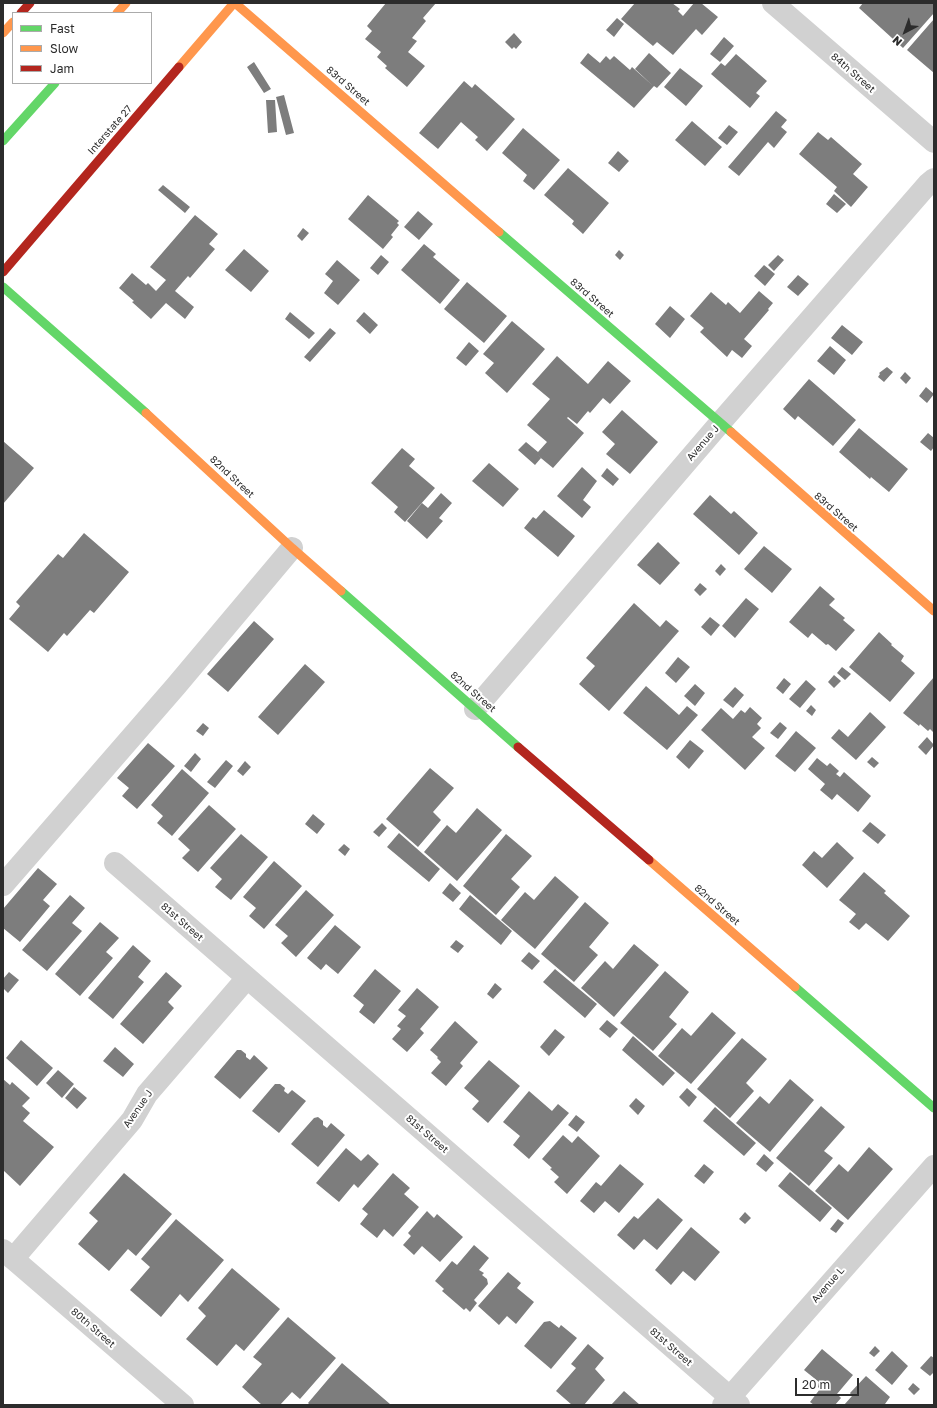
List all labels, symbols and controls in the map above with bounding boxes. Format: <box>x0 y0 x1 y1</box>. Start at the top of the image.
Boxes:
legend <box>12 12 152 84</box>
north arrow <box>885 12 925 52</box>
text: Fast <box>50 21 75 36</box>
text: N <box>889 34 904 49</box>
text: Slow <box>50 41 78 56</box>
street label: 84th Street <box>829 51 877 95</box>
text: Jam <box>50 61 74 76</box>
street label: 83rd Street <box>324 64 372 108</box>
street label: Interstate 27 <box>85 103 135 157</box>
street label: 83rd Street <box>568 276 616 320</box>
street label: Avenue J <box>684 423 722 463</box>
street label: 82nd Street <box>207 453 257 501</box>
street label: 83rd Street <box>812 490 860 534</box>
street label: 82nd Street <box>448 669 498 715</box>
street label: 82nd Street <box>692 882 742 928</box>
street label: 81st Street <box>158 900 206 944</box>
street label: Avenue J <box>121 1088 155 1130</box>
street label: 81st Street <box>403 1112 451 1156</box>
street label: Avenue L <box>809 1265 847 1305</box>
street label: 80th Street <box>68 1306 118 1350</box>
street label: 81st Street <box>647 1325 695 1369</box>
scale bar <box>797 1370 861 1396</box>
text: 20 m <box>802 1377 830 1392</box>

